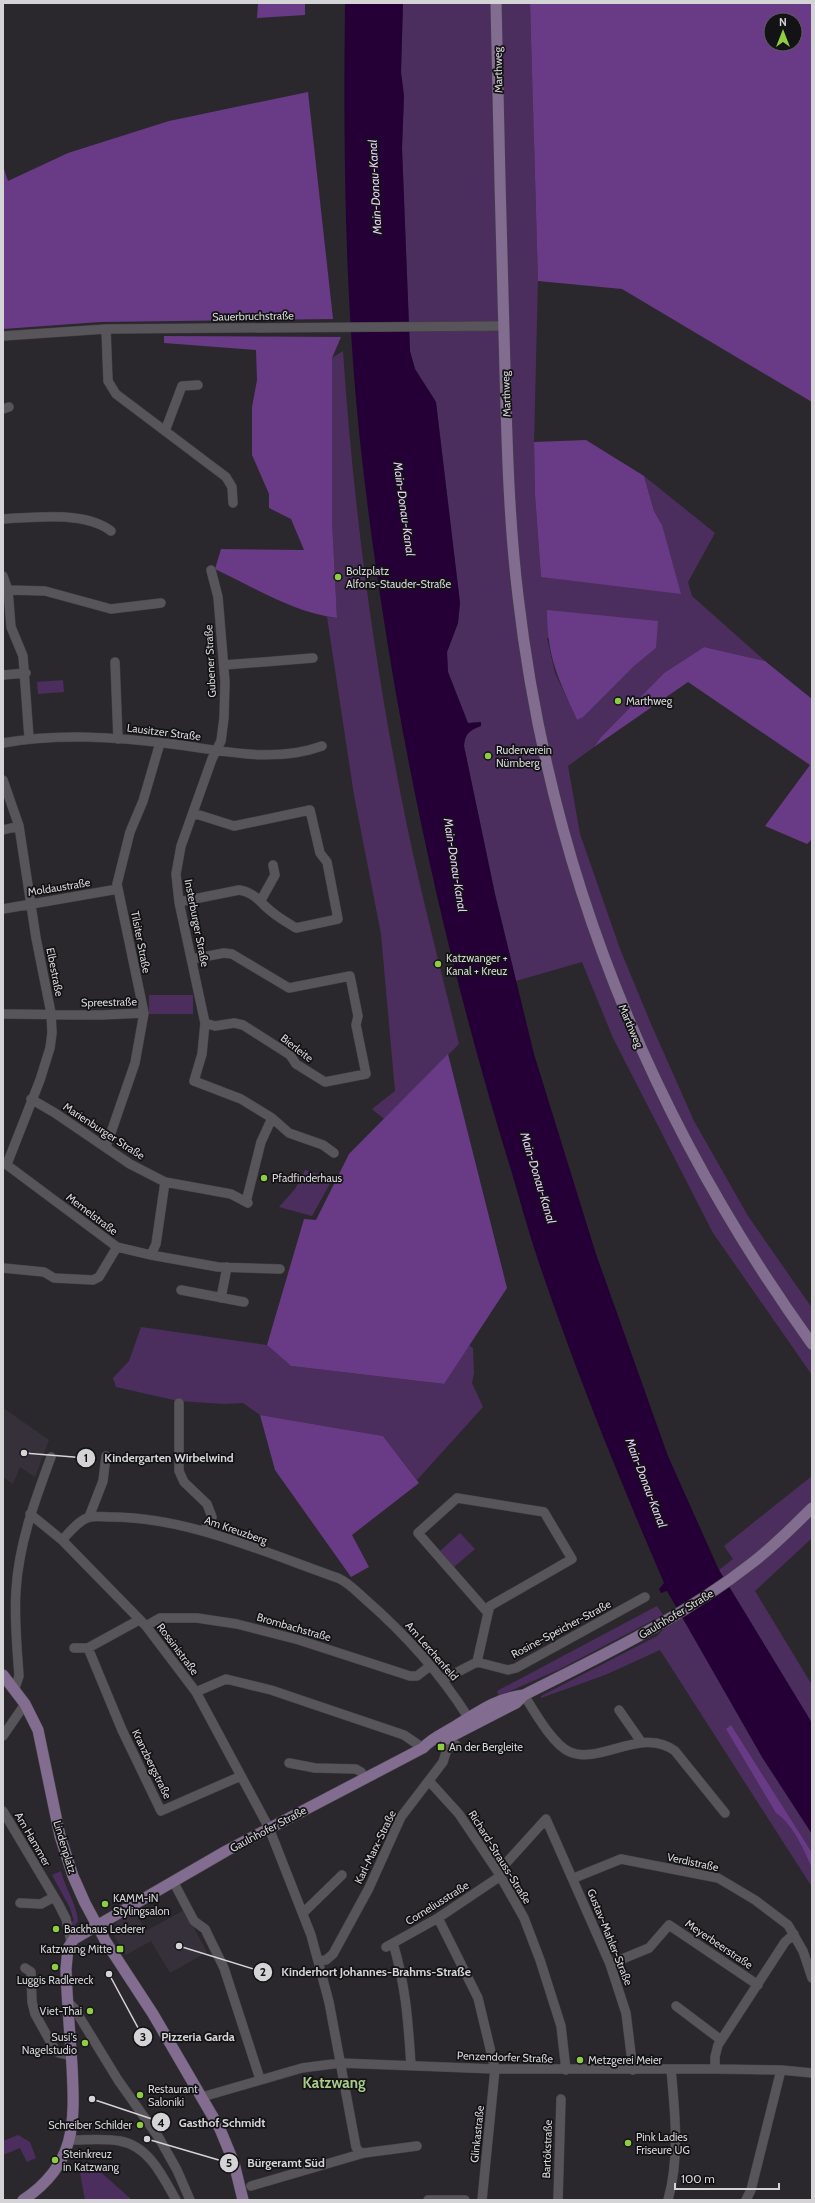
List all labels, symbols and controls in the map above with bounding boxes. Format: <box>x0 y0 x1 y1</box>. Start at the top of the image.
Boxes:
north arrow <box>763 12 803 52</box>
text: N <box>779 15 787 29</box>
street label: Marthweg <box>491 46 505 93</box>
water label: Main-Donau-Kanal <box>365 139 385 236</box>
street label: Sauerbruchstraße <box>212 308 294 324</box>
street label: Marthweg <box>498 370 514 417</box>
water label: Main-Donau-Kanal <box>390 460 419 557</box>
place label: Bolzplatz Alfons-Stauder-Straße <box>346 564 452 591</box>
marker: Bolzplatz Alfons-Stauder-Straße <box>333 572 343 582</box>
street label: Gubener Straße <box>201 624 219 698</box>
place label: Marthweg <box>626 694 673 708</box>
marker: Marthweg <box>613 696 623 706</box>
street label: Lausitzer Straße <box>126 721 202 744</box>
place label: Ruderverein Nürnberg <box>496 743 552 770</box>
marker: Ruderverein Nürnberg <box>483 751 493 761</box>
water label: Main-Donau-Kanal <box>441 816 470 913</box>
street label: Moldaustraße <box>27 875 92 899</box>
street label: Insterburger Straße <box>182 878 212 968</box>
street label: Tilsiter Straße <box>128 910 154 975</box>
street label: Elbestraße <box>43 946 67 998</box>
place label: Katzwanger + Kanal + Kreuz <box>446 951 508 978</box>
marker: Katzwanger + Kanal + Kreuz <box>433 959 443 969</box>
street label: Spreestraße <box>81 995 137 1009</box>
street label: Marthweg <box>616 1002 647 1050</box>
street label: Bierleite <box>278 1031 316 1065</box>
street label: Marienburger Straße <box>60 1099 148 1163</box>
water label: Main-Donau-Kanal <box>517 1129 560 1226</box>
place label: Pfadfinderhaus <box>272 1171 343 1185</box>
marker: Pfadfinderhaus <box>259 1173 269 1183</box>
street label: Memelstraße <box>63 1190 121 1238</box>
water label: Main-Donau-Kanal <box>622 1435 671 1530</box>
callout: Kindergarten Wirbelwind <box>76 1446 241 1470</box>
text: 1 <box>84 1450 88 1465</box>
text: Kindergarten Wirbelwind <box>104 1450 234 1465</box>
street label: Am Kreuzberg <box>203 1513 270 1547</box>
street label: Gaulnhofer Straße <box>636 1586 716 1642</box>
street label: Rosine-Speicher-Straße <box>509 1597 614 1661</box>
street label: Brombachstraße <box>255 1610 333 1644</box>
street label: Am Lerchenfeld <box>403 1619 461 1683</box>
street label: Rossinistraße <box>154 1620 202 1678</box>
street label: Kranzbergstraße <box>129 1727 175 1801</box>
place label: An der Bergleite <box>449 1740 523 1754</box>
marker: An der Bergleite <box>436 1742 446 1752</box>
street label: Gaulnhofer Straße <box>227 1803 309 1855</box>
street label: Karl-Marx-Straße <box>351 1808 399 1886</box>
street label: Richard-Strauss-Straße <box>466 1808 535 1907</box>
street label: Am Hammer <box>12 1809 54 1869</box>
street label: Lindenplatz <box>50 1819 80 1875</box>
street label: Verdistraße <box>666 1850 720 1874</box>
street label: Corneliusstraße <box>403 1878 472 1928</box>
street label: Gustav-Mahler-Straße <box>584 1887 636 1988</box>
place label: KAMM-iN Stylingsalon <box>113 1891 170 1918</box>
marker: KAMM-iN Stylingsalon <box>100 1899 110 1909</box>
street label: Meyerbeerstraße <box>682 1916 756 1972</box>
place label: Backhaus Lederer <box>64 1922 146 1936</box>
marker: Backhaus Lederer <box>51 1924 61 1934</box>
place label: Katzwang Mitte <box>40 1942 112 1956</box>
marker: Katzwang Mitte <box>115 1944 125 1954</box>
callout: Kinderhort Johannes-Brahms-Straße <box>253 1960 479 1984</box>
marker: Luggis Radlereck <box>50 1962 60 1972</box>
text: 2 <box>260 1964 266 1979</box>
text: Kinderhort Johannes-Brahms-Straße <box>281 1964 471 1979</box>
place label: Luggis Radlereck <box>17 1973 93 1987</box>
place label: Viet-Thai <box>40 2004 82 2018</box>
marker: Viet-Thai <box>85 2006 95 2016</box>
callout: Pizzeria Garda <box>133 2025 243 2049</box>
text: 3 <box>140 2029 146 2044</box>
text: Pizzeria Garda <box>161 2029 235 2044</box>
place label: Susi's Nagelstudio <box>22 2030 77 2057</box>
marker: Susi's Nagelstudio <box>80 2038 90 2048</box>
street label: Penzendorfer Straße <box>457 2048 554 2066</box>
place label: Metzgerei Meier <box>588 2053 663 2067</box>
marker: Metzgerei Meier <box>575 2055 585 2065</box>
district label: Katzwang <box>302 2074 366 2092</box>
place label: Restaurant Saloniki <box>148 2082 198 2109</box>
marker: Restaurant Saloniki <box>135 2090 145 2100</box>
street label: Glinkastraße <box>467 2104 487 2163</box>
callout: Gasthof Schmidt <box>151 2110 274 2134</box>
text: 4 <box>157 2115 165 2130</box>
text: Gasthof Schmidt <box>179 2115 265 2130</box>
place label: Schreiber Schilder <box>48 2118 133 2132</box>
street label: Bartókstraße <box>539 2119 555 2179</box>
marker: Schreiber Schilder <box>135 2120 145 2130</box>
place label: Pink Ladies Friseure UG <box>636 2130 690 2157</box>
marker: Pink Ladies Friseure UG <box>623 2138 633 2148</box>
place label: Steinkreuz in Katzwang <box>63 2147 120 2174</box>
callout: Bürgeramt Süd <box>219 2151 332 2175</box>
marker: Steinkreuz in Katzwang <box>50 2155 60 2165</box>
text: 5 <box>226 2155 232 2170</box>
text: Bürgeramt Süd <box>247 2155 325 2170</box>
scale bar <box>675 2165 779 2191</box>
text: 100 m <box>681 2171 715 2186</box>

